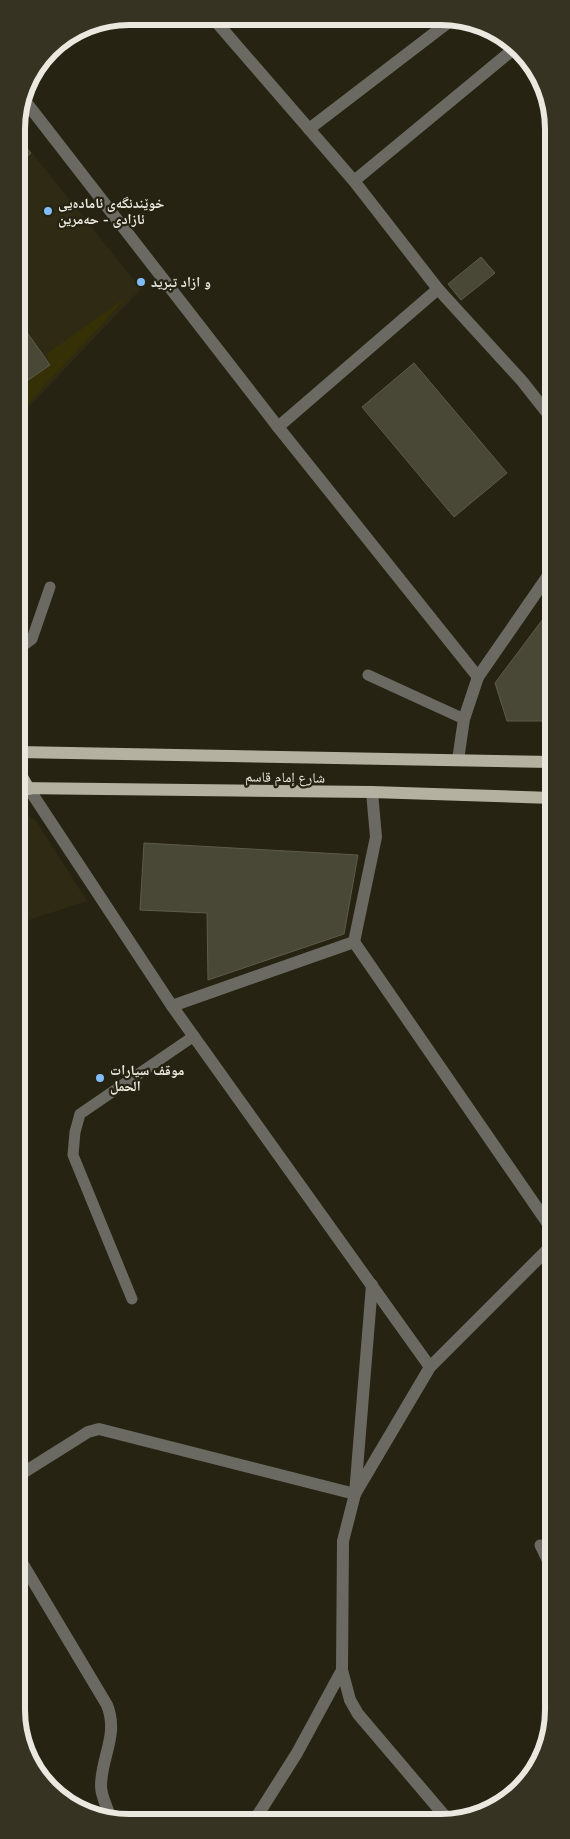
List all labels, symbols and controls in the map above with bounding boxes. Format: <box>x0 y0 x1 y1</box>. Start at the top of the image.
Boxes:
place label: خوێندنگەی ئامادەیی ئازادی - حەمرین <box>58 194 164 229</box>
marker: خوێندنگەی ئامادەیی ئازادی - حەمرین <box>42 205 54 217</box>
place label: و ازاد تبريد <box>151 273 211 292</box>
marker: و ازاد تبريد <box>135 276 147 288</box>
street label: شارع إمام قاسم <box>245 767 325 788</box>
place label: موقف سيارات الحمل <box>110 1061 184 1096</box>
marker: موقف سيارات الحمل <box>94 1072 106 1084</box>

